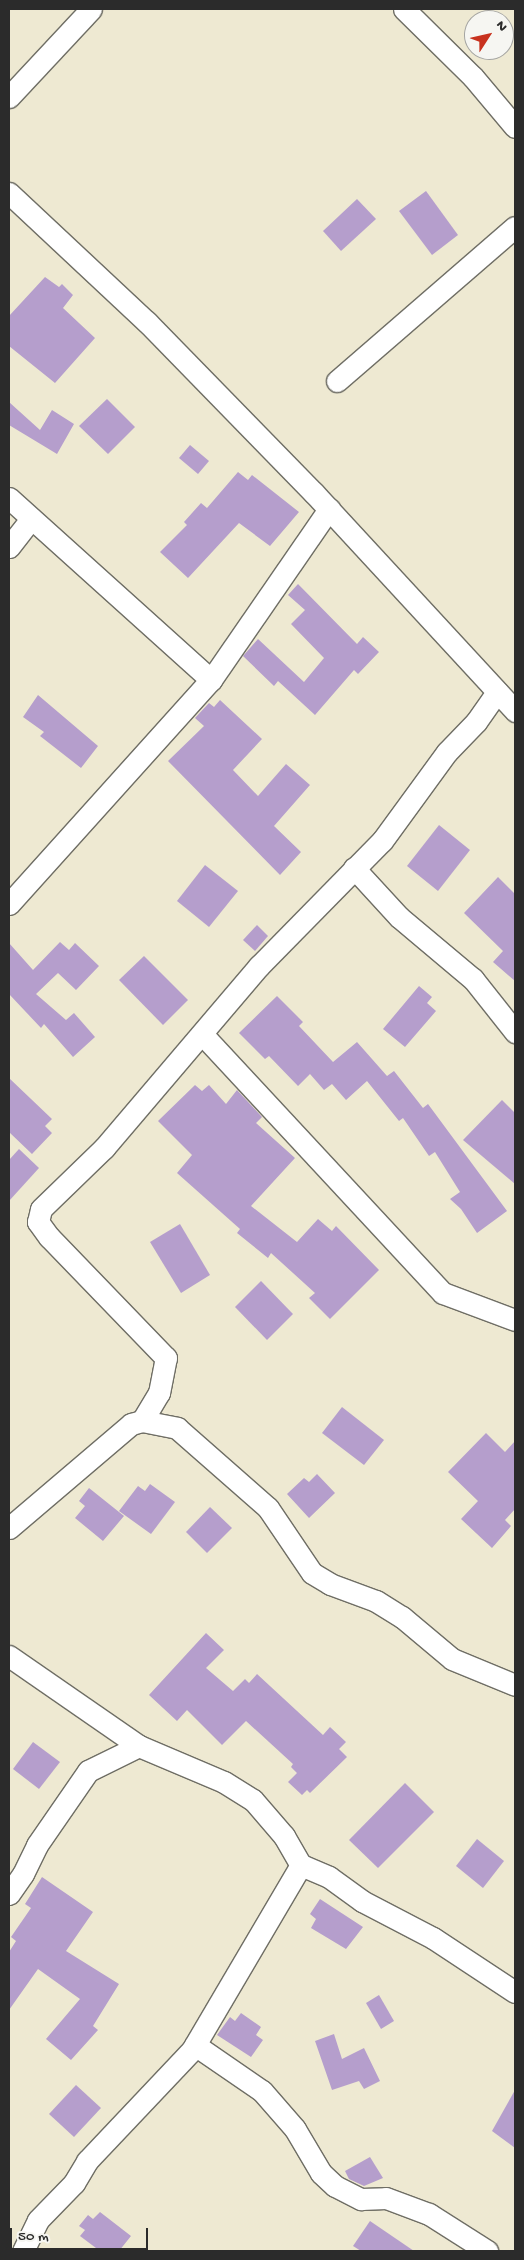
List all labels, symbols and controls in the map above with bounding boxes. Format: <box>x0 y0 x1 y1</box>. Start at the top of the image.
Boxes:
north arrow <box>464 10 514 60</box>
text: N <box>491 18 510 35</box>
scale bar <box>12 2218 150 2250</box>
text: 50 m <box>18 2228 49 2246</box>

